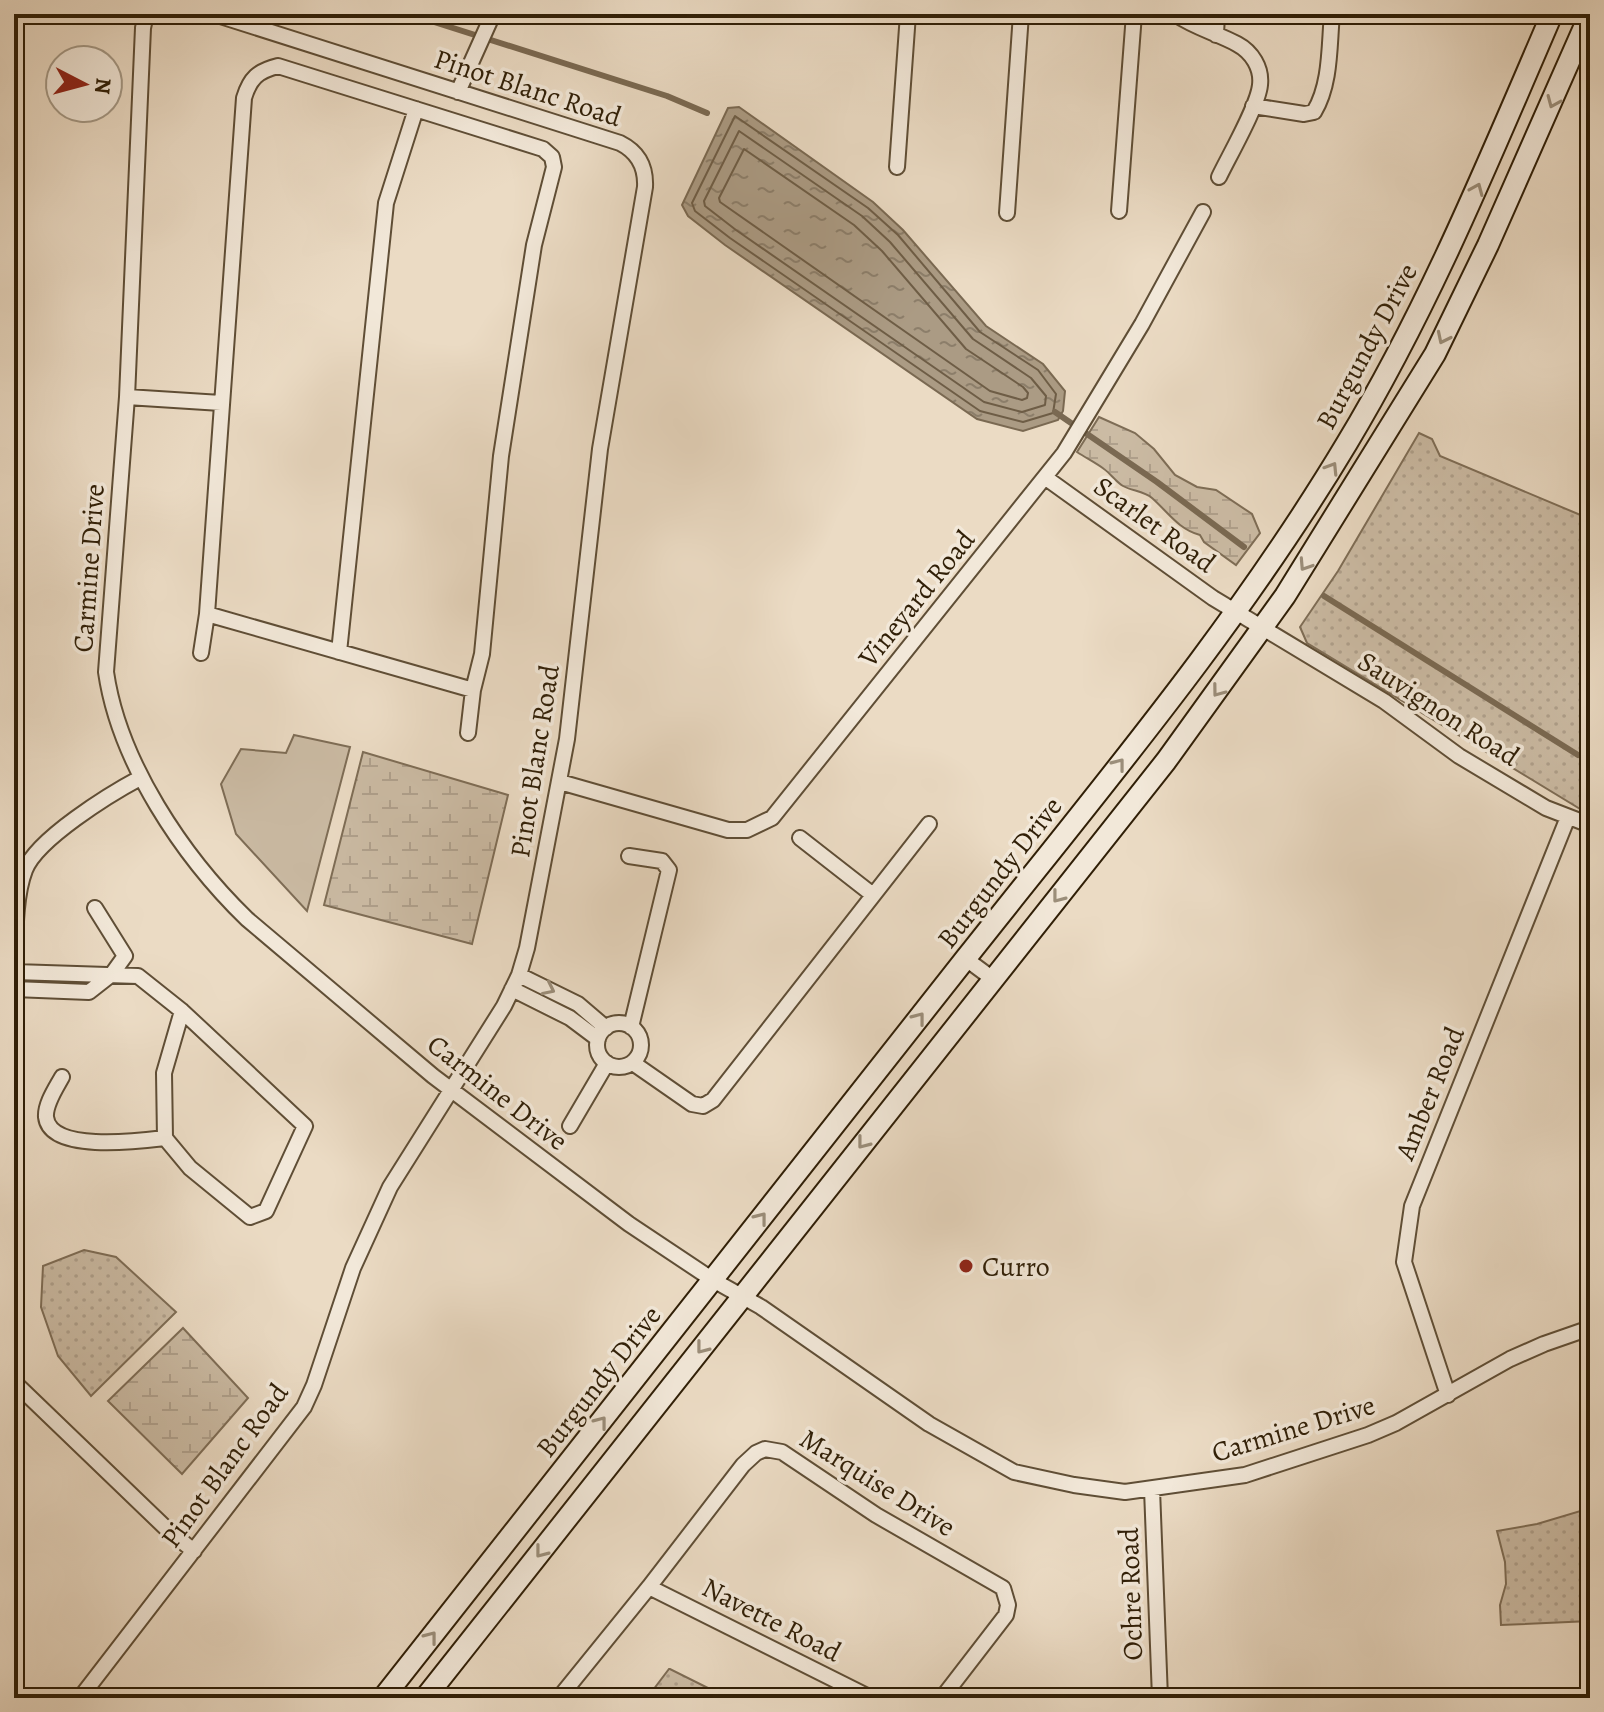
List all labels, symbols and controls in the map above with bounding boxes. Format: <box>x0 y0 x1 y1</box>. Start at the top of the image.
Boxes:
street label: Pinot Blanc Road <box>429 40 627 136</box>
north arrow <box>44 44 124 124</box>
text: N <box>87 76 119 96</box>
one-way arrow <box>1546 93 1562 108</box>
one-way arrow <box>1468 183 1484 197</box>
street label: Burgundy Drive <box>1307 257 1427 436</box>
one-way arrow <box>1437 330 1453 345</box>
one-way arrow <box>1322 462 1337 477</box>
street label: Scarlet Road <box>1086 468 1224 583</box>
street label: Carmine Drive <box>64 483 114 654</box>
street label: Vineyard Road <box>849 521 984 676</box>
one-way arrow <box>1300 556 1315 570</box>
street label: Sauvignon Road <box>1350 642 1527 776</box>
street label: Pinot Blanc Road <box>501 661 569 860</box>
one-way arrow <box>1213 683 1227 697</box>
one-way arrow <box>1110 758 1124 773</box>
street label: Burgundy Drive <box>928 789 1071 956</box>
one-way arrow <box>1054 888 1068 903</box>
one-way arrow <box>540 980 555 995</box>
one-way arrow <box>909 1013 924 1027</box>
street label: Amber Road <box>1386 1020 1474 1167</box>
street label: Carmine Drive <box>419 1026 576 1160</box>
one-way arrow <box>858 1134 872 1149</box>
one-way arrow <box>752 1212 766 1227</box>
place label: Curro <box>982 1248 1050 1286</box>
marker: Curro <box>957 1257 975 1275</box>
street label: Burgundy Drive <box>527 1298 670 1465</box>
one-way arrow <box>698 1339 712 1354</box>
street label: Pinot Blanc Road <box>152 1375 298 1556</box>
street label: Carmine Drive <box>1207 1386 1380 1472</box>
one-way arrow <box>592 1416 606 1431</box>
street label: Marquise Drive <box>793 1420 962 1546</box>
street label: Ochre Road <box>1110 1526 1152 1661</box>
one-way arrow <box>536 1543 551 1557</box>
street label: Navette Road <box>695 1569 849 1672</box>
one-way arrow <box>422 1631 436 1646</box>

